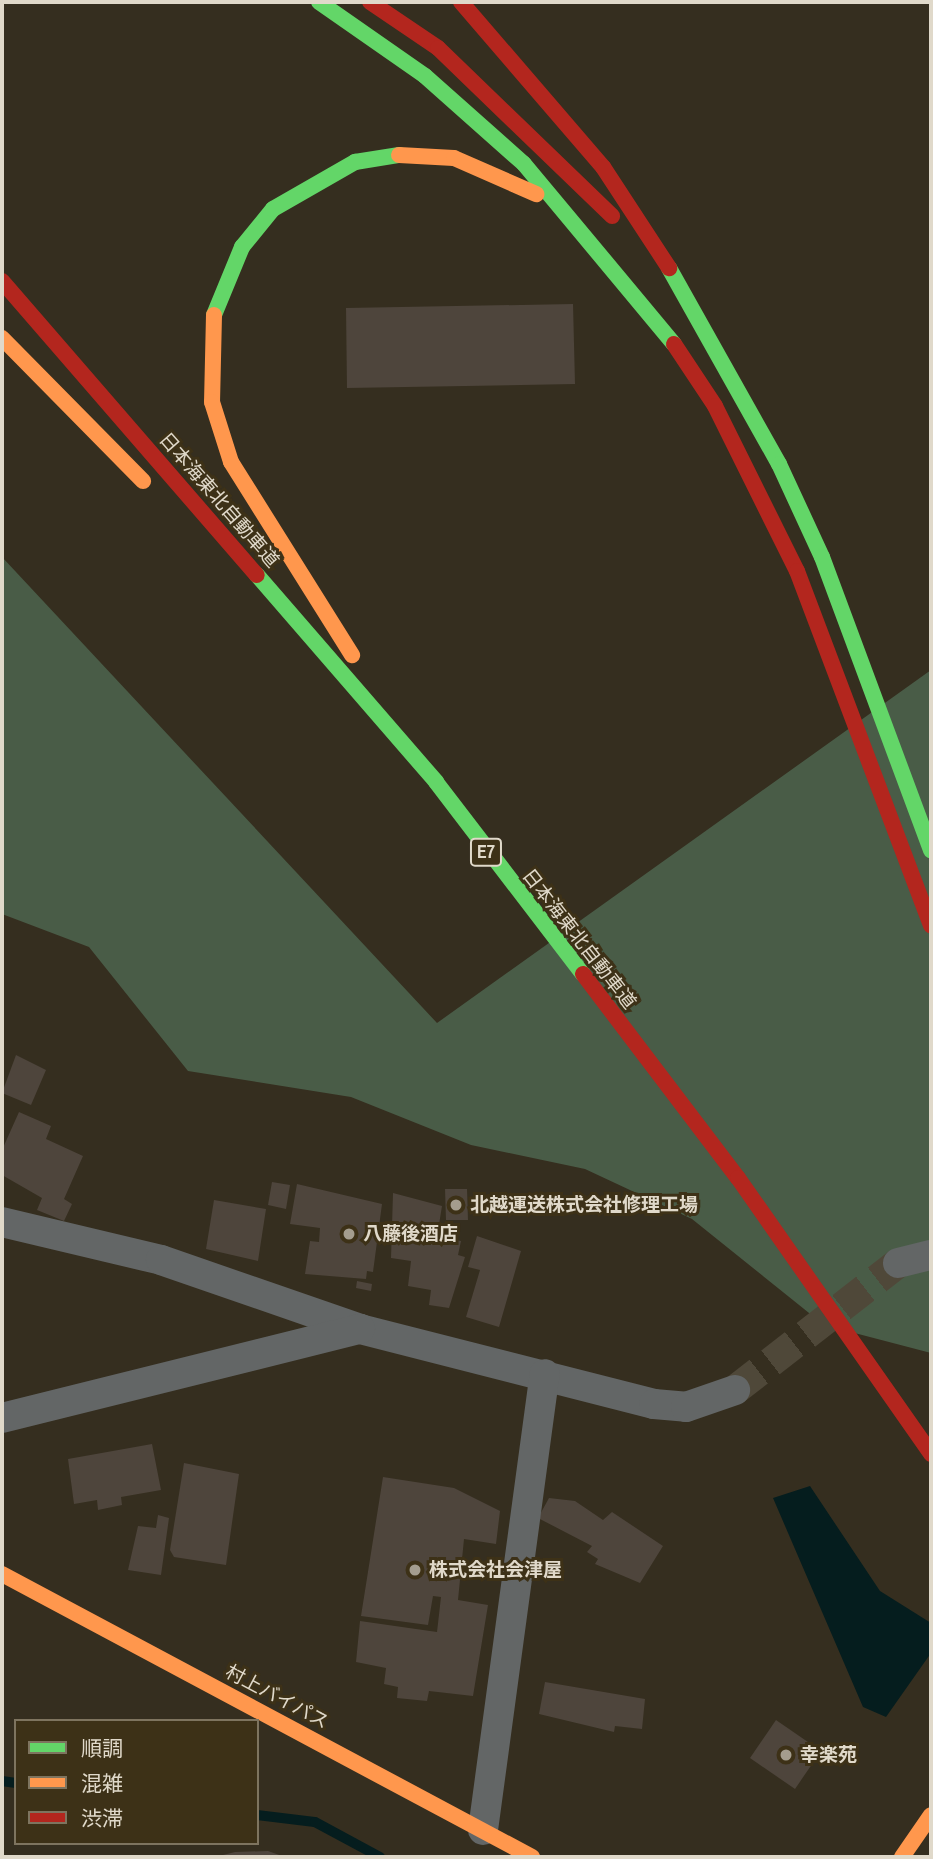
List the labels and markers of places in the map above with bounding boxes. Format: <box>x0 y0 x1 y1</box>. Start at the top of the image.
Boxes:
place label: 北越運送株式会社修理工場 <box>470 1194 698 1216</box>
marker: 北越運送株式会社修理工場 <box>448 1197 464 1213</box>
place label: 八藤後酒店 <box>363 1223 458 1245</box>
marker: 八藤後酒店 <box>341 1226 357 1242</box>
place label: 株式会社会津屋 <box>429 1559 562 1581</box>
marker: 株式会社会津屋 <box>407 1562 423 1578</box>
place label: 幸楽苑 <box>800 1744 857 1766</box>
marker: 幸楽苑 <box>778 1747 794 1763</box>

